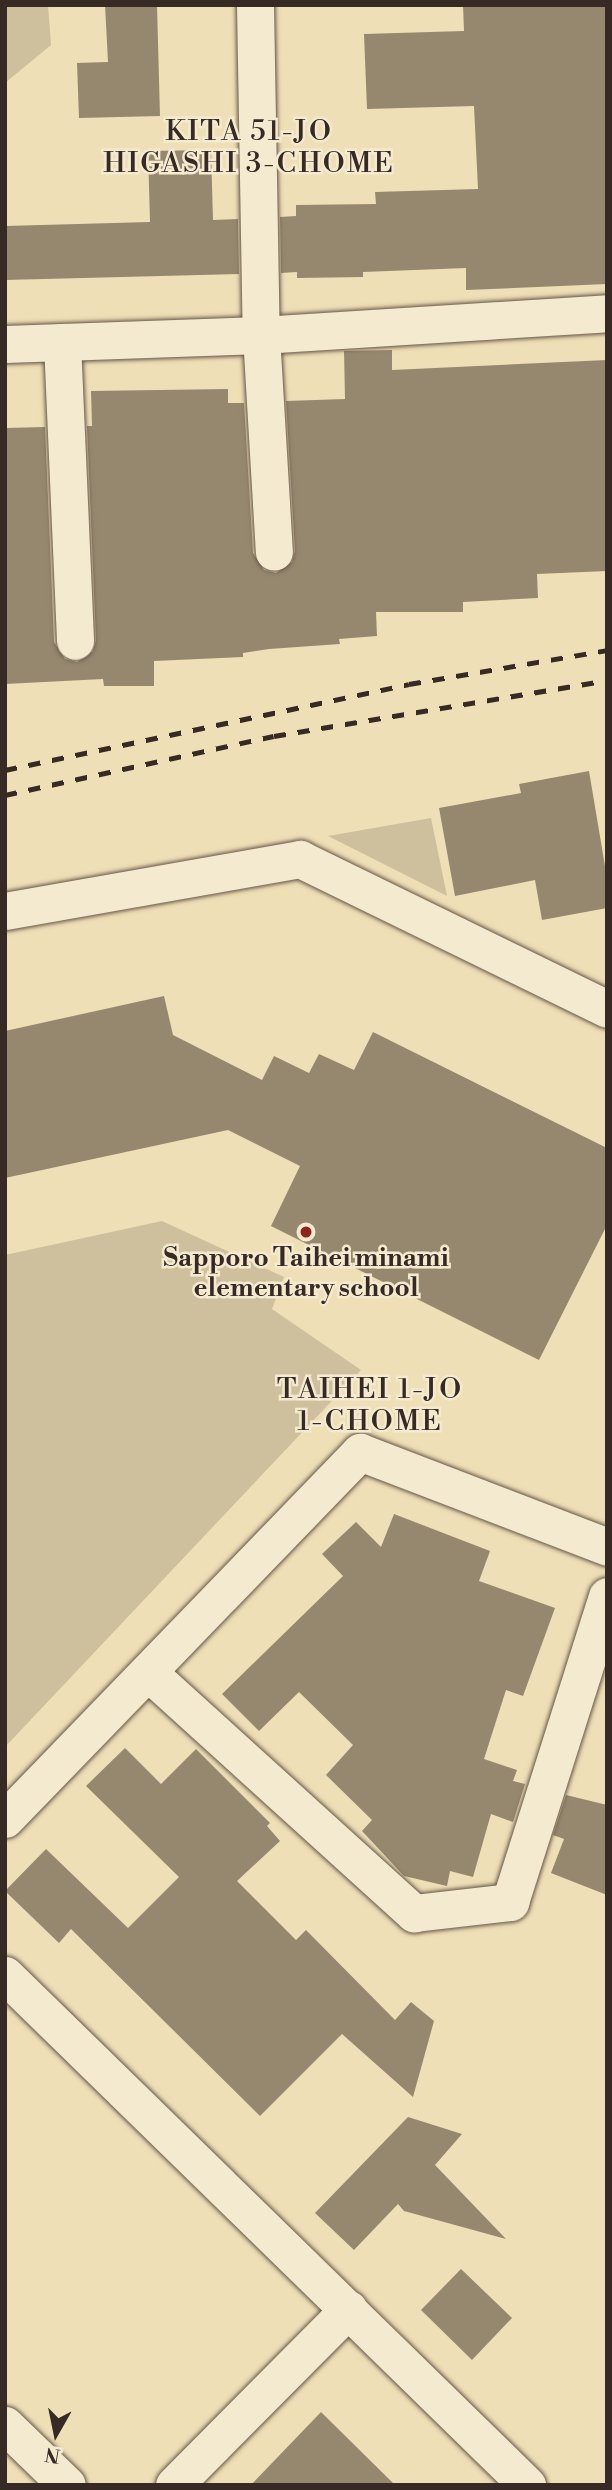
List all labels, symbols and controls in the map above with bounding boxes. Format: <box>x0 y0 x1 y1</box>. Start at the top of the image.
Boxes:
district label: KITA 51-JO HIGASHI 3-CHOME <box>105 115 393 181</box>
marker: Sapporo Taihei minami elementary school <box>298 1224 314 1240</box>
place label: Sapporo Taihei minami elementary school <box>163 1243 449 1304</box>
district label: TAIHEI 1-JO 1-CHOME <box>278 1373 462 1439</box>
north arrow <box>21 2399 91 2469</box>
text: N <box>43 2442 62 2468</box>

